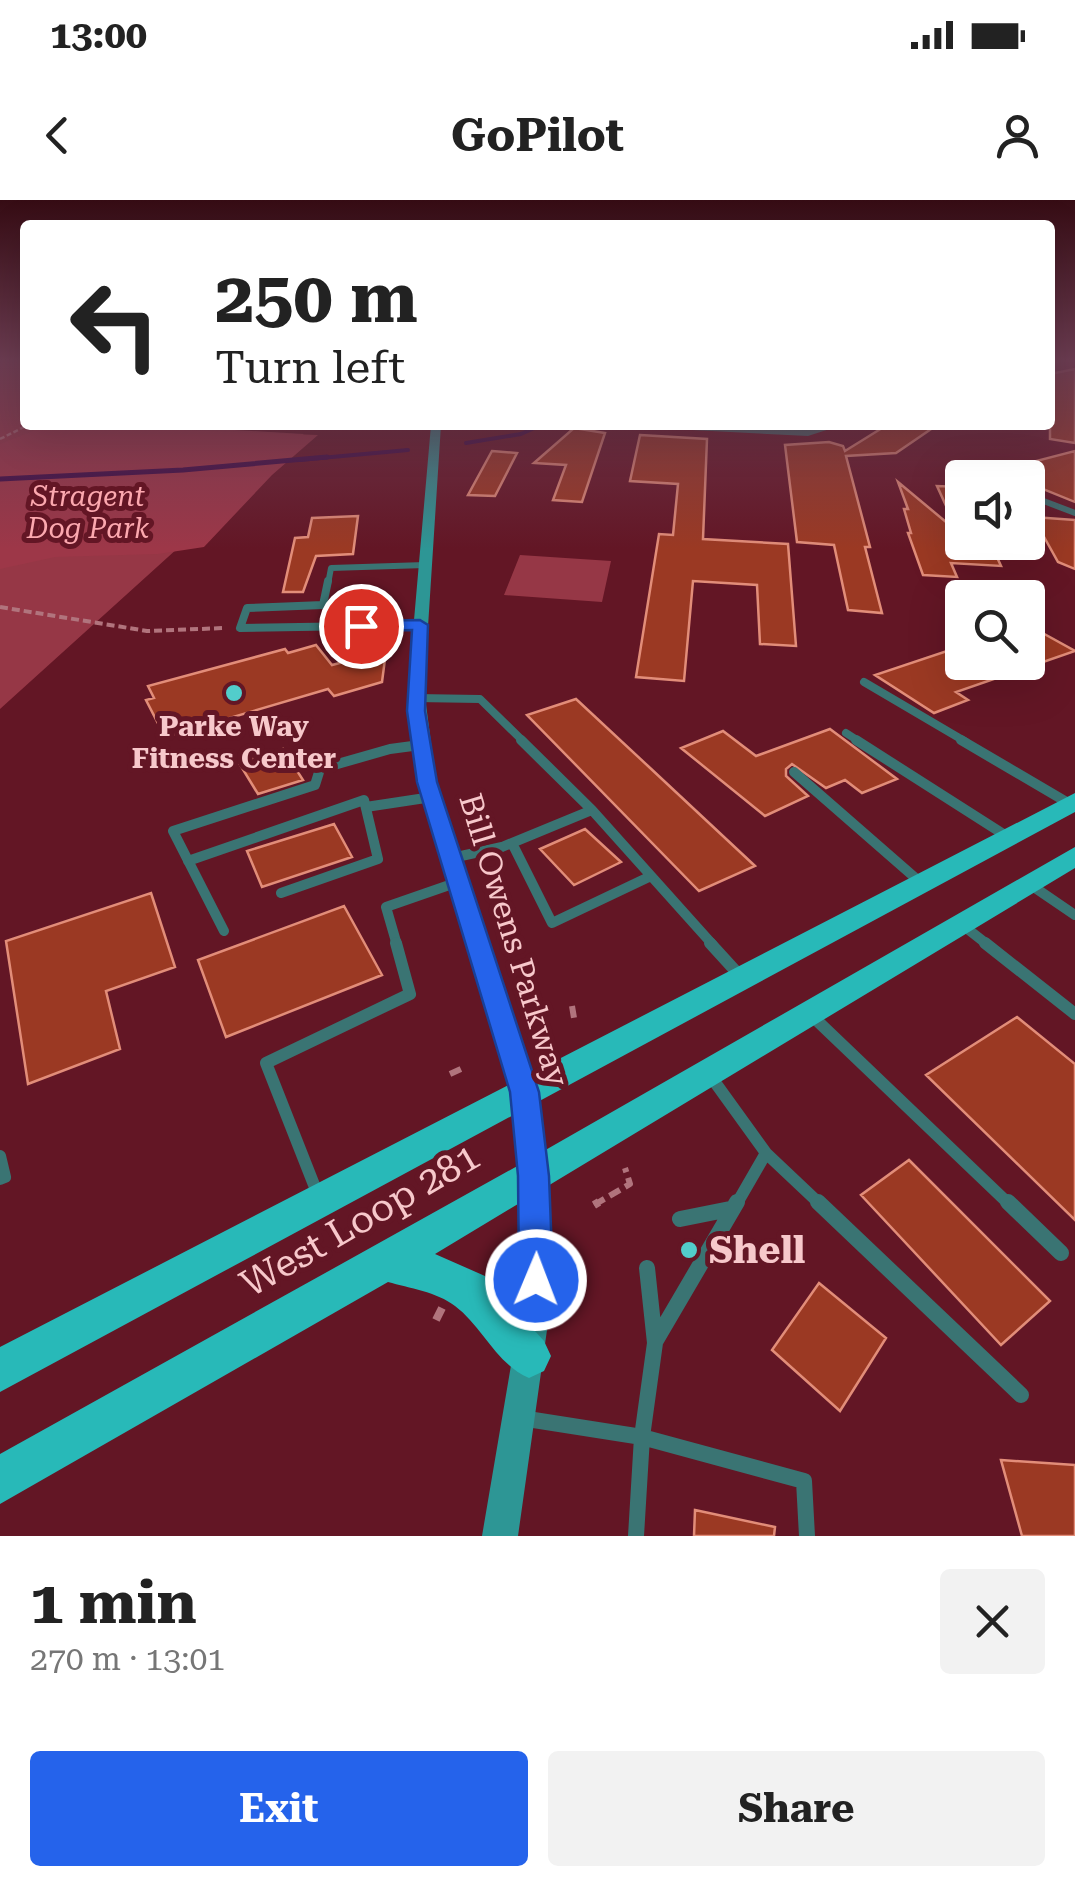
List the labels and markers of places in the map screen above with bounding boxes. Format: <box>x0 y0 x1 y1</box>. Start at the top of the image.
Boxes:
pin <box>319 584 404 669</box>
marker: Parke Way Fitness Center <box>223 682 245 704</box>
place label: Parke Way Fitness Center <box>132 710 337 775</box>
place label: Shell <box>709 1228 805 1272</box>
marker: Shell <box>678 1239 700 1261</box>

